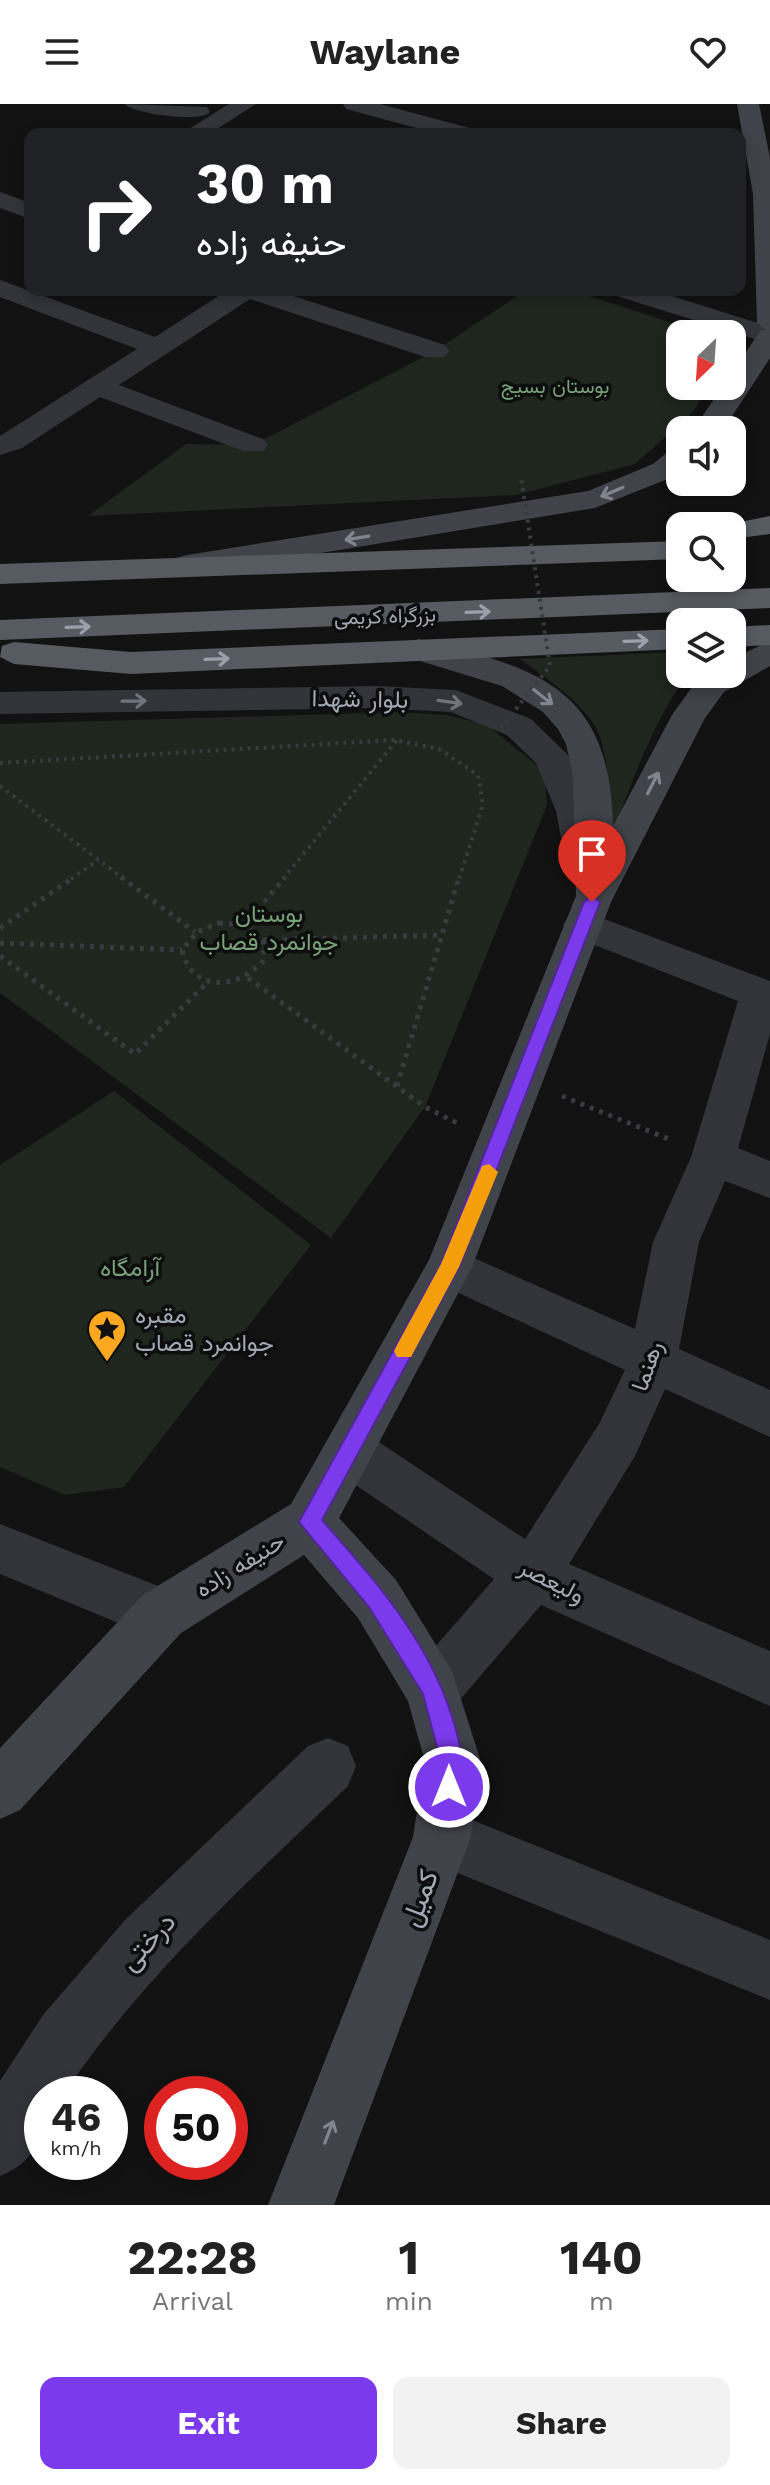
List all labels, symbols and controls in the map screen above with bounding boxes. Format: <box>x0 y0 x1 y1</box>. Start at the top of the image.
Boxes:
icon: menu <box>40 30 84 74</box>
icon: heart <box>686 30 730 74</box>
text: Waylane <box>310 31 460 73</box>
text: 30 m <box>196 151 334 217</box>
icon: right <box>64 160 168 264</box>
text: حنیفه زاده <box>196 222 346 264</box>
north arrow <box>666 320 746 400</box>
map controls <box>666 320 746 688</box>
park label: بوستان بسیج <box>501 374 609 400</box>
button: sound <box>666 416 746 496</box>
one-way arrow <box>600 486 625 501</box>
button: search <box>666 512 746 592</box>
one-way arrow <box>344 531 370 546</box>
street label: بزرگراه کریمی <box>334 602 436 631</box>
one-way arrow <box>464 605 491 620</box>
button: layers <box>666 608 746 688</box>
one-way arrow <box>64 620 91 635</box>
one-way arrow <box>622 633 649 648</box>
one-way arrow <box>203 651 230 666</box>
street label: بلوار شهدا <box>311 684 409 715</box>
one-way arrow <box>532 688 553 705</box>
one-way arrow <box>120 693 147 708</box>
one-way arrow <box>436 695 462 710</box>
one-way arrow <box>646 771 662 795</box>
pin <box>558 820 626 902</box>
icon: arrive <box>570 832 614 876</box>
park label: بوستان جوانمرد قصاب <box>200 900 338 957</box>
park label: آرامگاه <box>100 1254 163 1283</box>
place label: مقبره جوانمرد قصاب <box>135 1301 274 1358</box>
place icon: مقبره جوانمرد قصاب <box>86 1308 128 1363</box>
street label: رهنما <box>625 1337 670 1395</box>
street label: حنیفه زاده <box>190 1527 290 1604</box>
street label: ولیعصر <box>513 1552 590 1610</box>
position arrow <box>407 1745 491 1829</box>
street label: کمیل <box>394 1865 445 1931</box>
street label: درختی <box>112 1905 183 1978</box>
speed limit sign: 50 <box>144 2076 248 2180</box>
text: 46 <box>51 2094 101 2141</box>
one-way arrow <box>323 2120 337 2145</box>
text: km/h <box>50 2136 102 2160</box>
text: 22:28 <box>127 2229 258 2286</box>
text: 1 <box>399 2229 419 2286</box>
text: 140 <box>560 2229 643 2286</box>
text: Arrival <box>152 2286 233 2316</box>
text: min <box>385 2286 433 2316</box>
text: m <box>589 2286 614 2316</box>
button: Exit <box>40 2377 377 2469</box>
button: Share <box>393 2377 730 2469</box>

